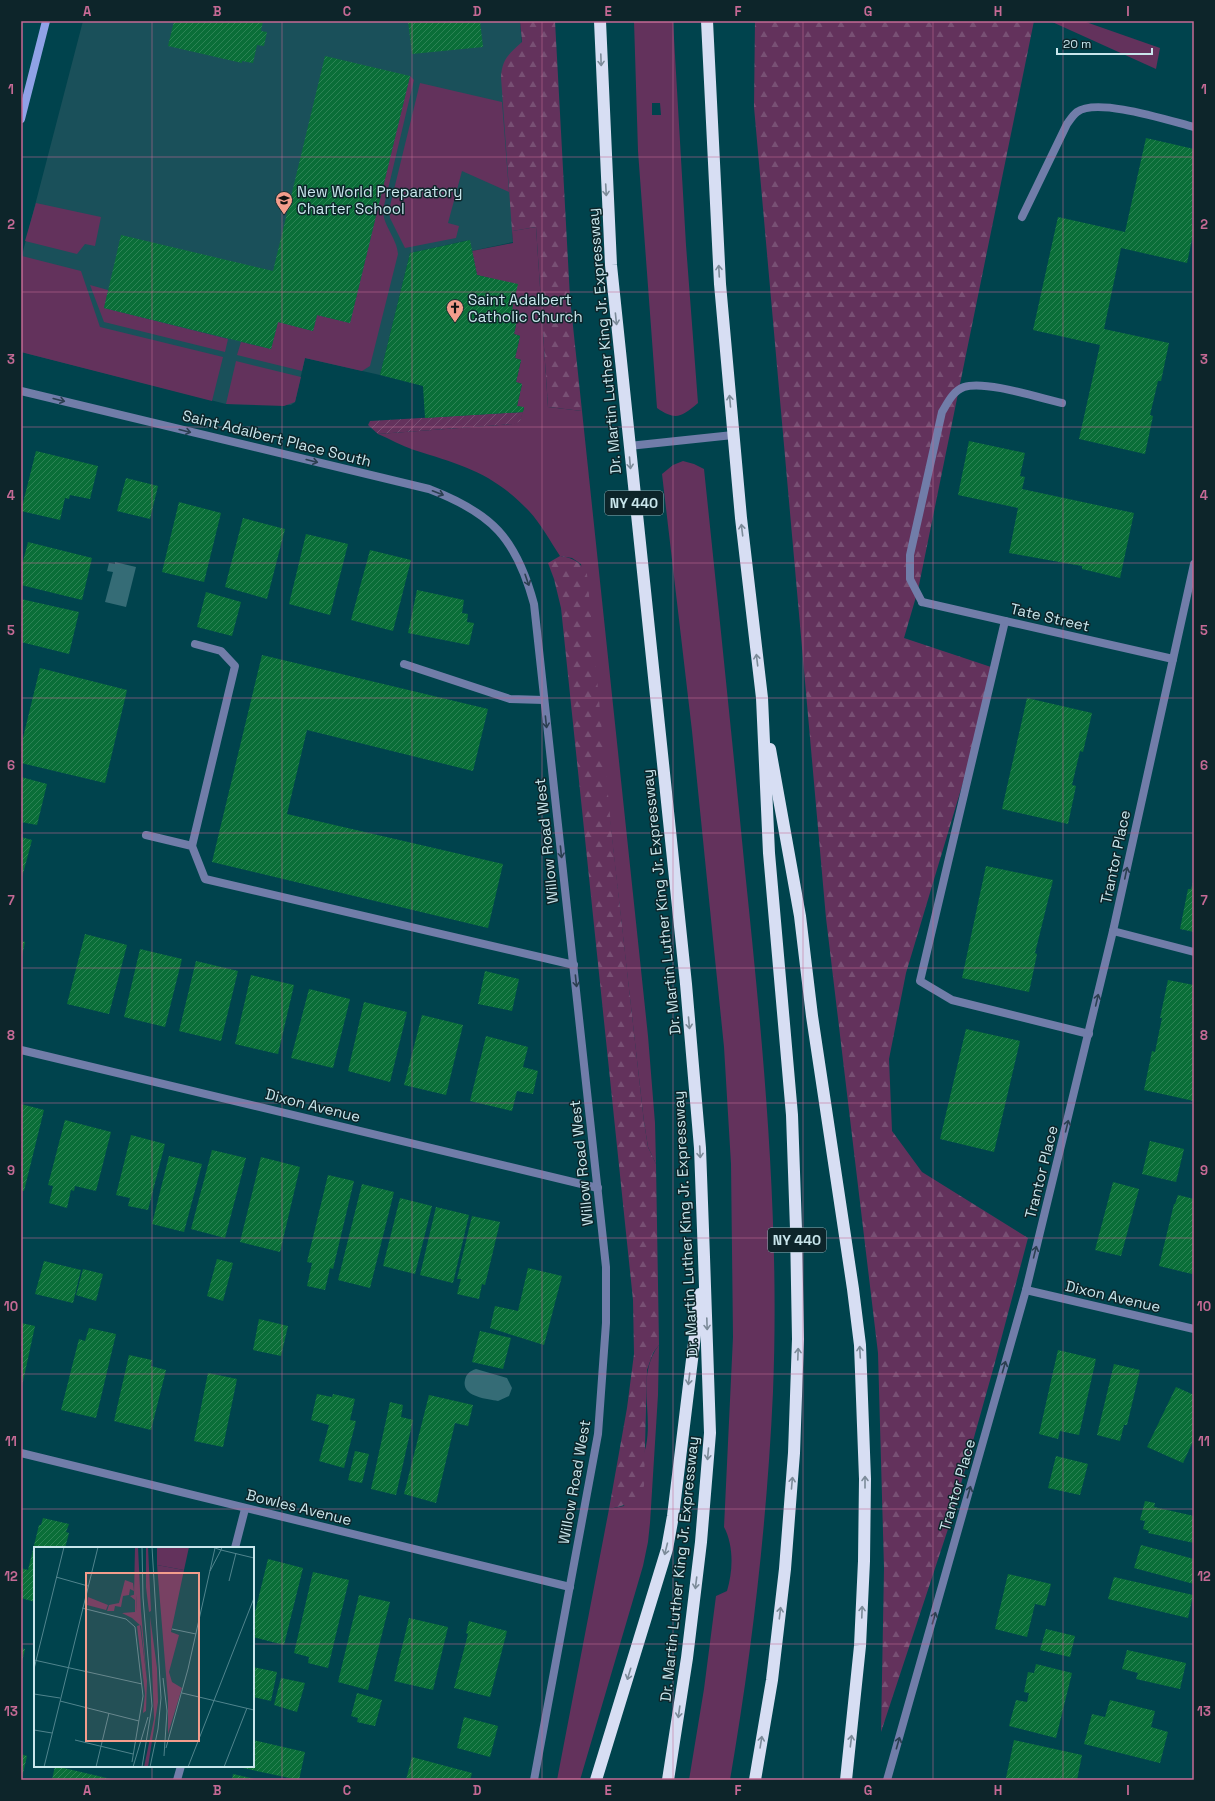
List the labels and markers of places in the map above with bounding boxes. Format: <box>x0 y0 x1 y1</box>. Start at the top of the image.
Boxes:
place label: New World Preparatory Charter School <box>297 182 462 218</box>
school or university icon: New World Preparatory Charter School <box>274 190 294 215</box>
place label: Saint Adalbert Catholic Church <box>468 290 583 326</box>
church icon: Saint Adalbert Catholic Church <box>445 298 465 323</box>

